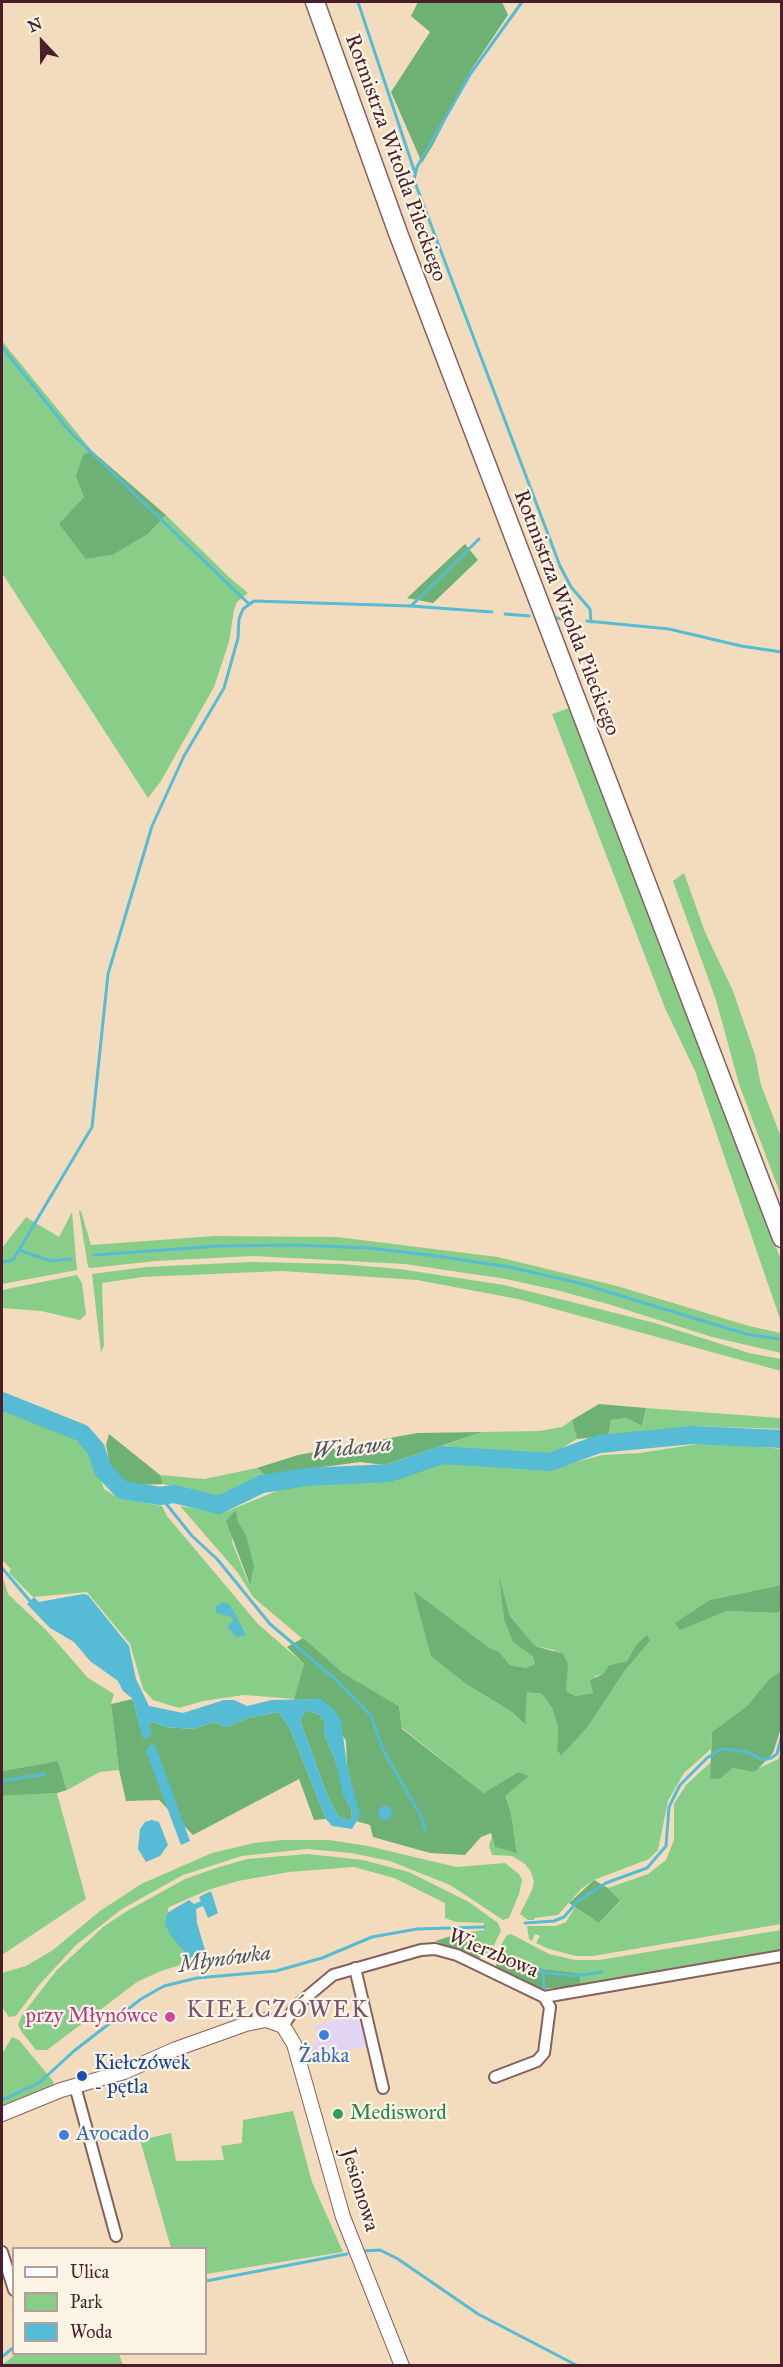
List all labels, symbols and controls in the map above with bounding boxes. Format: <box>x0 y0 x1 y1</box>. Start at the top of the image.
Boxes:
north arrow <box>12 12 72 72</box>
text: N <box>25 13 45 36</box>
street label: Rotmistrza Witolda Pileckiego <box>338 31 452 285</box>
street label: Rotmistrza Witolda Pileckiego <box>507 487 625 739</box>
water label: Widawa <box>311 1432 393 1466</box>
street label: Wierzbowa <box>444 1924 542 1984</box>
water label: Młynówka <box>177 1940 273 1980</box>
district label: KIEŁCZÓWEK <box>186 1997 370 2025</box>
place label: przy Młynówce <box>26 2004 158 2030</box>
marker: przy Młynówce <box>163 2010 177 2024</box>
marker: Żabka <box>317 2028 331 2042</box>
place label: Żabka <box>299 2044 349 2070</box>
place label: Kiełczówek - pętla <box>94 2051 190 2101</box>
marker: Kiełczówek - pętla <box>75 2069 89 2083</box>
place label: Medisword <box>350 2101 447 2127</box>
marker: Medisword <box>331 2107 345 2121</box>
place label: Avocado <box>76 2122 149 2148</box>
marker: Avocado <box>57 2128 71 2142</box>
street label: Jesionowa <box>334 2145 384 2235</box>
legend <box>12 2247 207 2355</box>
text: Ulica <box>70 2261 109 2283</box>
text: Park <box>70 2291 103 2313</box>
text: Woda <box>70 2321 112 2343</box>

